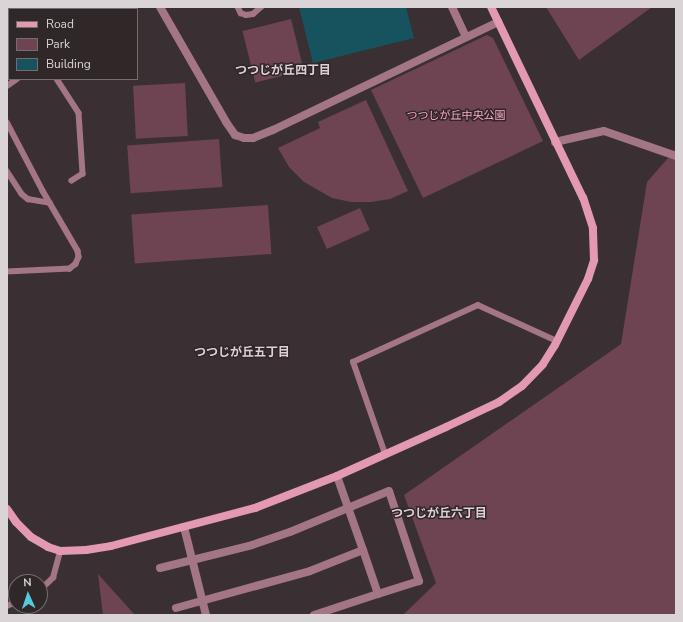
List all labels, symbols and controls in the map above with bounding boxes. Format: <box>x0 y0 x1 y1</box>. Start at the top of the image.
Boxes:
legend <box>8 8 138 80</box>
text: Road <box>46 16 74 32</box>
text: Park <box>46 36 70 52</box>
text: Building <box>46 56 91 72</box>
district label: つつじが丘四丁目 <box>235 64 331 78</box>
park label: つつじが丘中央公園 <box>407 109 505 123</box>
district label: つつじが丘五丁目 <box>194 346 290 360</box>
district label: つつじが丘六丁目 <box>391 507 487 521</box>
north arrow <box>8 574 48 614</box>
text: N <box>23 575 32 590</box>

